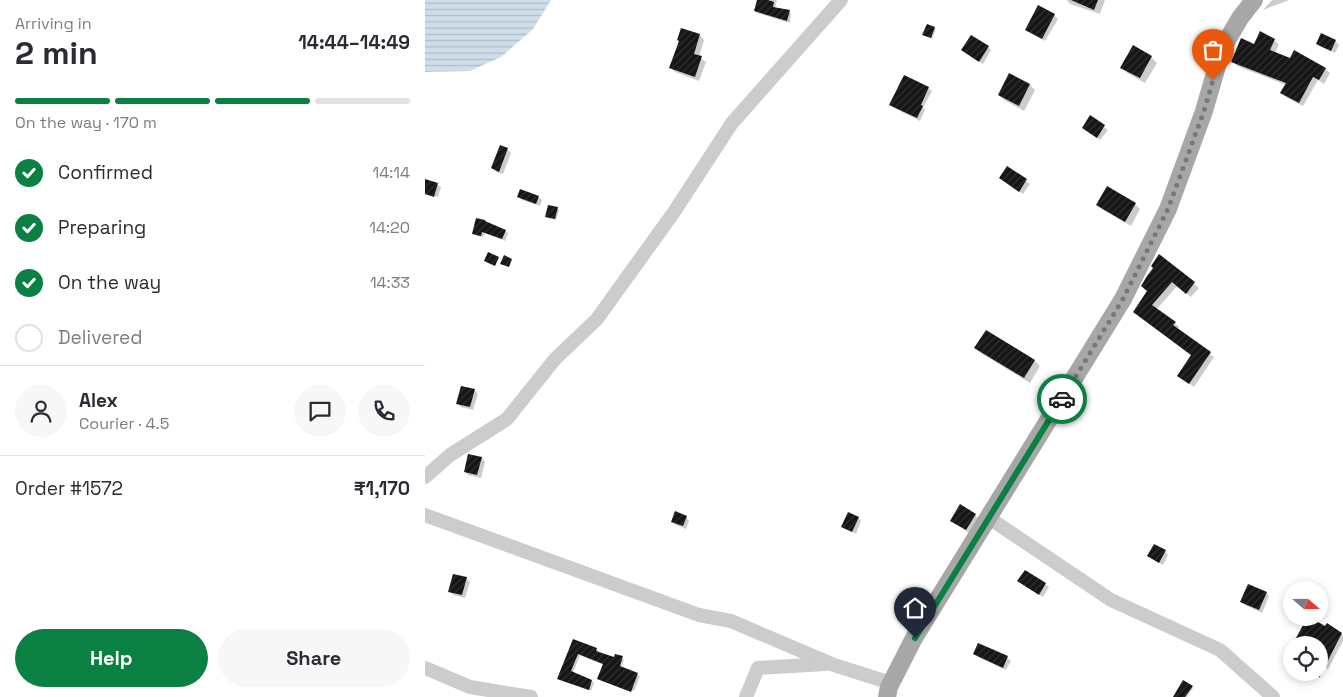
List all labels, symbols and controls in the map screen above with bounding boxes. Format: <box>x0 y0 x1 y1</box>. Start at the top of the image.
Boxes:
text: Arriving in <box>15 13 92 34</box>
pin <box>1192 29 1234 80</box>
text: 14:44–14:49 <box>298 30 410 55</box>
text: 2 min <box>15 33 98 73</box>
icon: bag <box>1199 36 1227 64</box>
text: On the way · 170 m <box>15 112 157 133</box>
icon: check <box>15 159 43 187</box>
text: Confirmed <box>58 160 153 185</box>
text: 14:14 <box>373 162 410 183</box>
icon: check <box>15 214 43 242</box>
text: Preparing <box>58 215 146 240</box>
text: 14:20 <box>369 217 410 238</box>
icon: check <box>15 269 43 297</box>
text: On the way <box>58 270 161 295</box>
text: 14:33 <box>370 272 410 293</box>
text: Delivered <box>58 325 143 350</box>
courier <box>1037 374 1087 424</box>
button: person <box>15 385 67 437</box>
button: chat <box>294 385 346 437</box>
button: phone <box>358 385 410 437</box>
icon: car <box>1048 385 1076 413</box>
text: Alex <box>79 388 118 413</box>
text: Courier · 4.5 <box>79 413 169 434</box>
text: Order #1572 <box>15 476 123 501</box>
text: ₹1,170 <box>354 476 410 501</box>
north arrow <box>1283 581 1327 626</box>
map controls <box>1283 581 1328 681</box>
pin <box>894 587 936 638</box>
icon: home <box>901 594 929 622</box>
button: Help <box>15 629 208 687</box>
button: Share <box>218 629 410 687</box>
button: locate <box>1283 636 1328 681</box>

